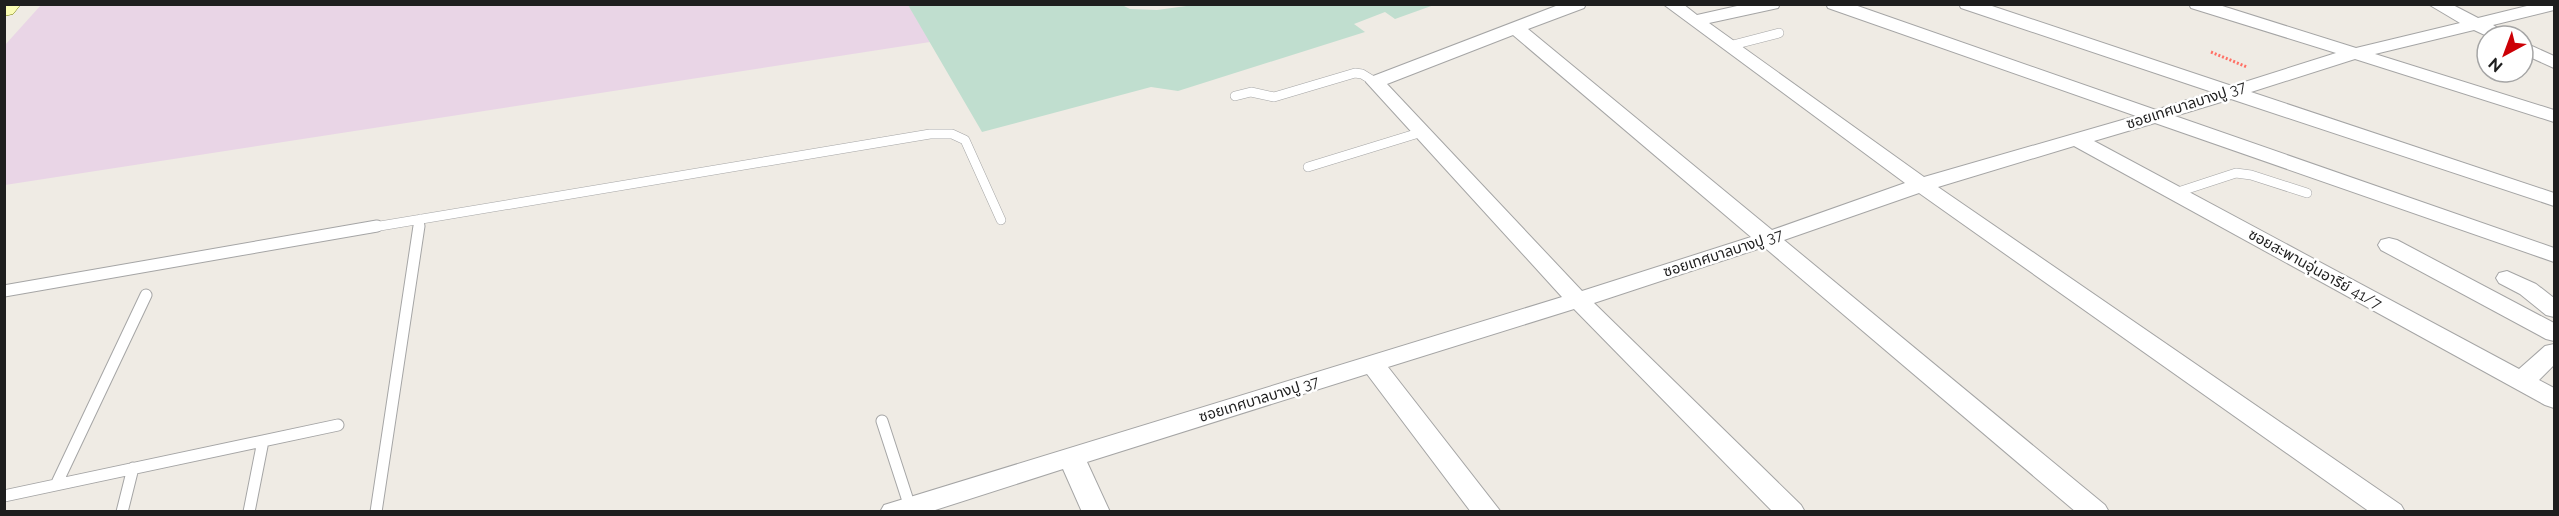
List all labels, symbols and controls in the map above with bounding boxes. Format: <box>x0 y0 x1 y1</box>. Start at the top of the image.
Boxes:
north arrow <box>2475 24 2535 84</box>
text: N <box>2485 54 2506 76</box>
street label: ซอยเทศบาลบางปู 37 <box>2124 77 2248 133</box>
street label: ซอยเทศบาลบางปู 37 <box>1661 225 1785 281</box>
street label: ซอยสะพานอุ่นอารีย์ 41/7 <box>2245 225 2385 313</box>
street label: ซอยเทศบาลบางปู 37 <box>1197 372 1321 426</box>

